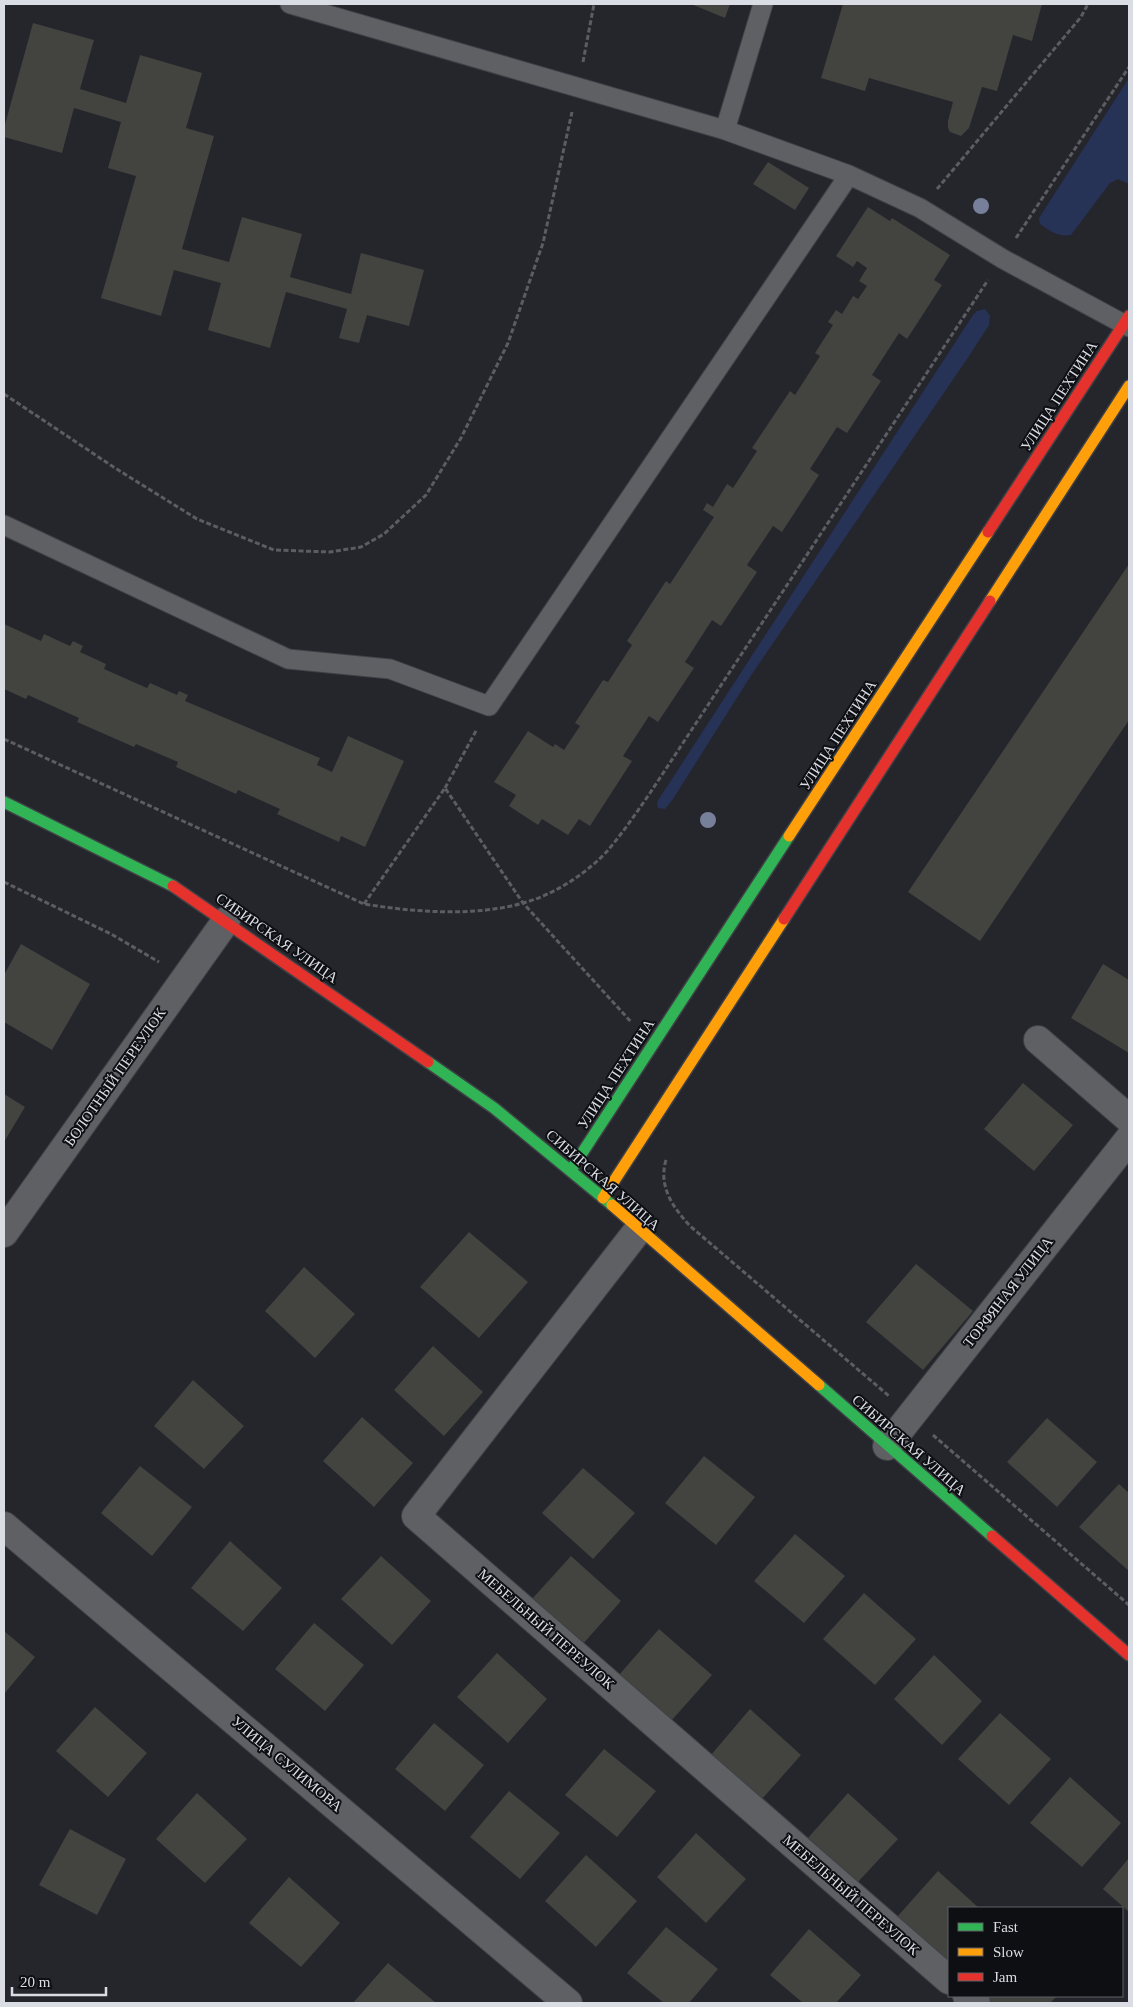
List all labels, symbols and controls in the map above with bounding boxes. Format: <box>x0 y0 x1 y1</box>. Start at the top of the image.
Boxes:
street label: УЛИЦА ПЕХТИНА <box>1017 338 1101 454</box>
street label: УЛИЦА ПЕХТИНА <box>796 677 880 793</box>
street label: СИБИРСКАЯ УЛИЦА <box>213 890 341 986</box>
street label: БОЛОТНЫЙ ПЕРЕУЛОК <box>61 1004 169 1149</box>
street label: УЛИЦА ПЕХТИНА <box>574 1016 658 1132</box>
street label: СИБИРСКАЯ УЛИЦА <box>543 1126 663 1234</box>
street label: ТОРФЯНАЯ УЛИЦА <box>960 1234 1056 1350</box>
street label: СИБИРСКАЯ УЛИЦА <box>849 1391 969 1499</box>
street label: МЕБЕЛЬНЫЙ ПЕРЕУЛОК <box>475 1566 618 1693</box>
street label: УЛИЦА СУЛИМОВА <box>229 1713 346 1815</box>
street label: МЕБЕЛЬНЫЙ ПЕРЕУЛОК <box>780 1832 923 1959</box>
legend <box>948 1907 1123 1997</box>
text: Fast <box>993 1919 1019 1935</box>
text: Slow <box>993 1944 1024 1960</box>
scale bar <box>12 1964 106 1996</box>
text: Jam <box>993 1969 1017 1985</box>
text: 20 m <box>20 1974 51 1990</box>

